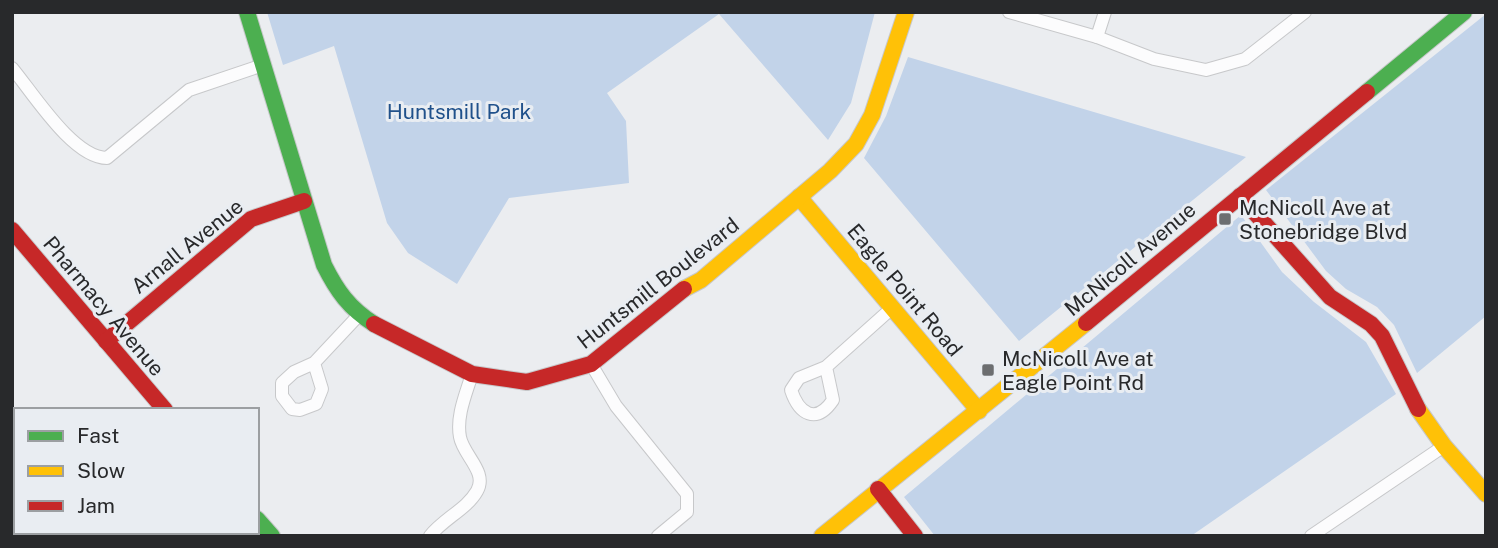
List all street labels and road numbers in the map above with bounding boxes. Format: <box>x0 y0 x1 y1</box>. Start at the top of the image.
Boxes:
street label: Arnall Avenue <box>126 193 248 299</box>
street label: McNicoll Avenue <box>1059 197 1201 321</box>
street label: Huntsmill Boulevard <box>572 212 744 354</box>
street label: Eagle Point Road <box>842 219 968 361</box>
street label: Pharmacy Avenue <box>38 231 170 381</box>

